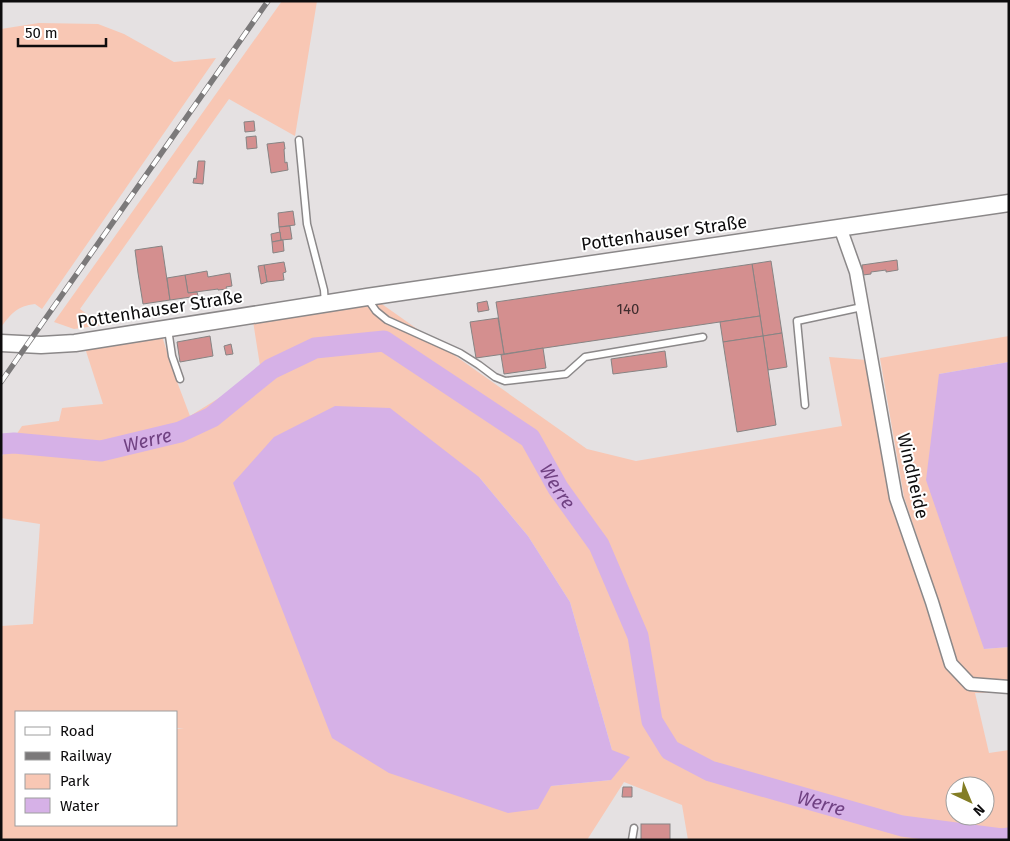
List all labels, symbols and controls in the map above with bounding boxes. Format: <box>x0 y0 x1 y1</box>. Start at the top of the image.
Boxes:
scale bar <box>18 15 105 47</box>
text: 50 m <box>25 24 58 42</box>
street label: Pottenhauser Straße <box>580 210 748 256</box>
street label: Pottenhauser Straße <box>76 285 244 333</box>
house number: 140 <box>617 300 639 318</box>
water label: Werre <box>121 423 174 457</box>
street label: Windheide <box>892 431 934 521</box>
water label: Werre <box>535 459 581 513</box>
legend <box>15 711 178 826</box>
text: Road <box>60 722 95 740</box>
text: Railway <box>60 747 112 765</box>
text: Park <box>60 772 90 790</box>
north arrow <box>945 776 995 826</box>
water label: Werre <box>794 785 848 821</box>
text: Water <box>60 797 99 815</box>
text: N <box>969 801 988 819</box>

